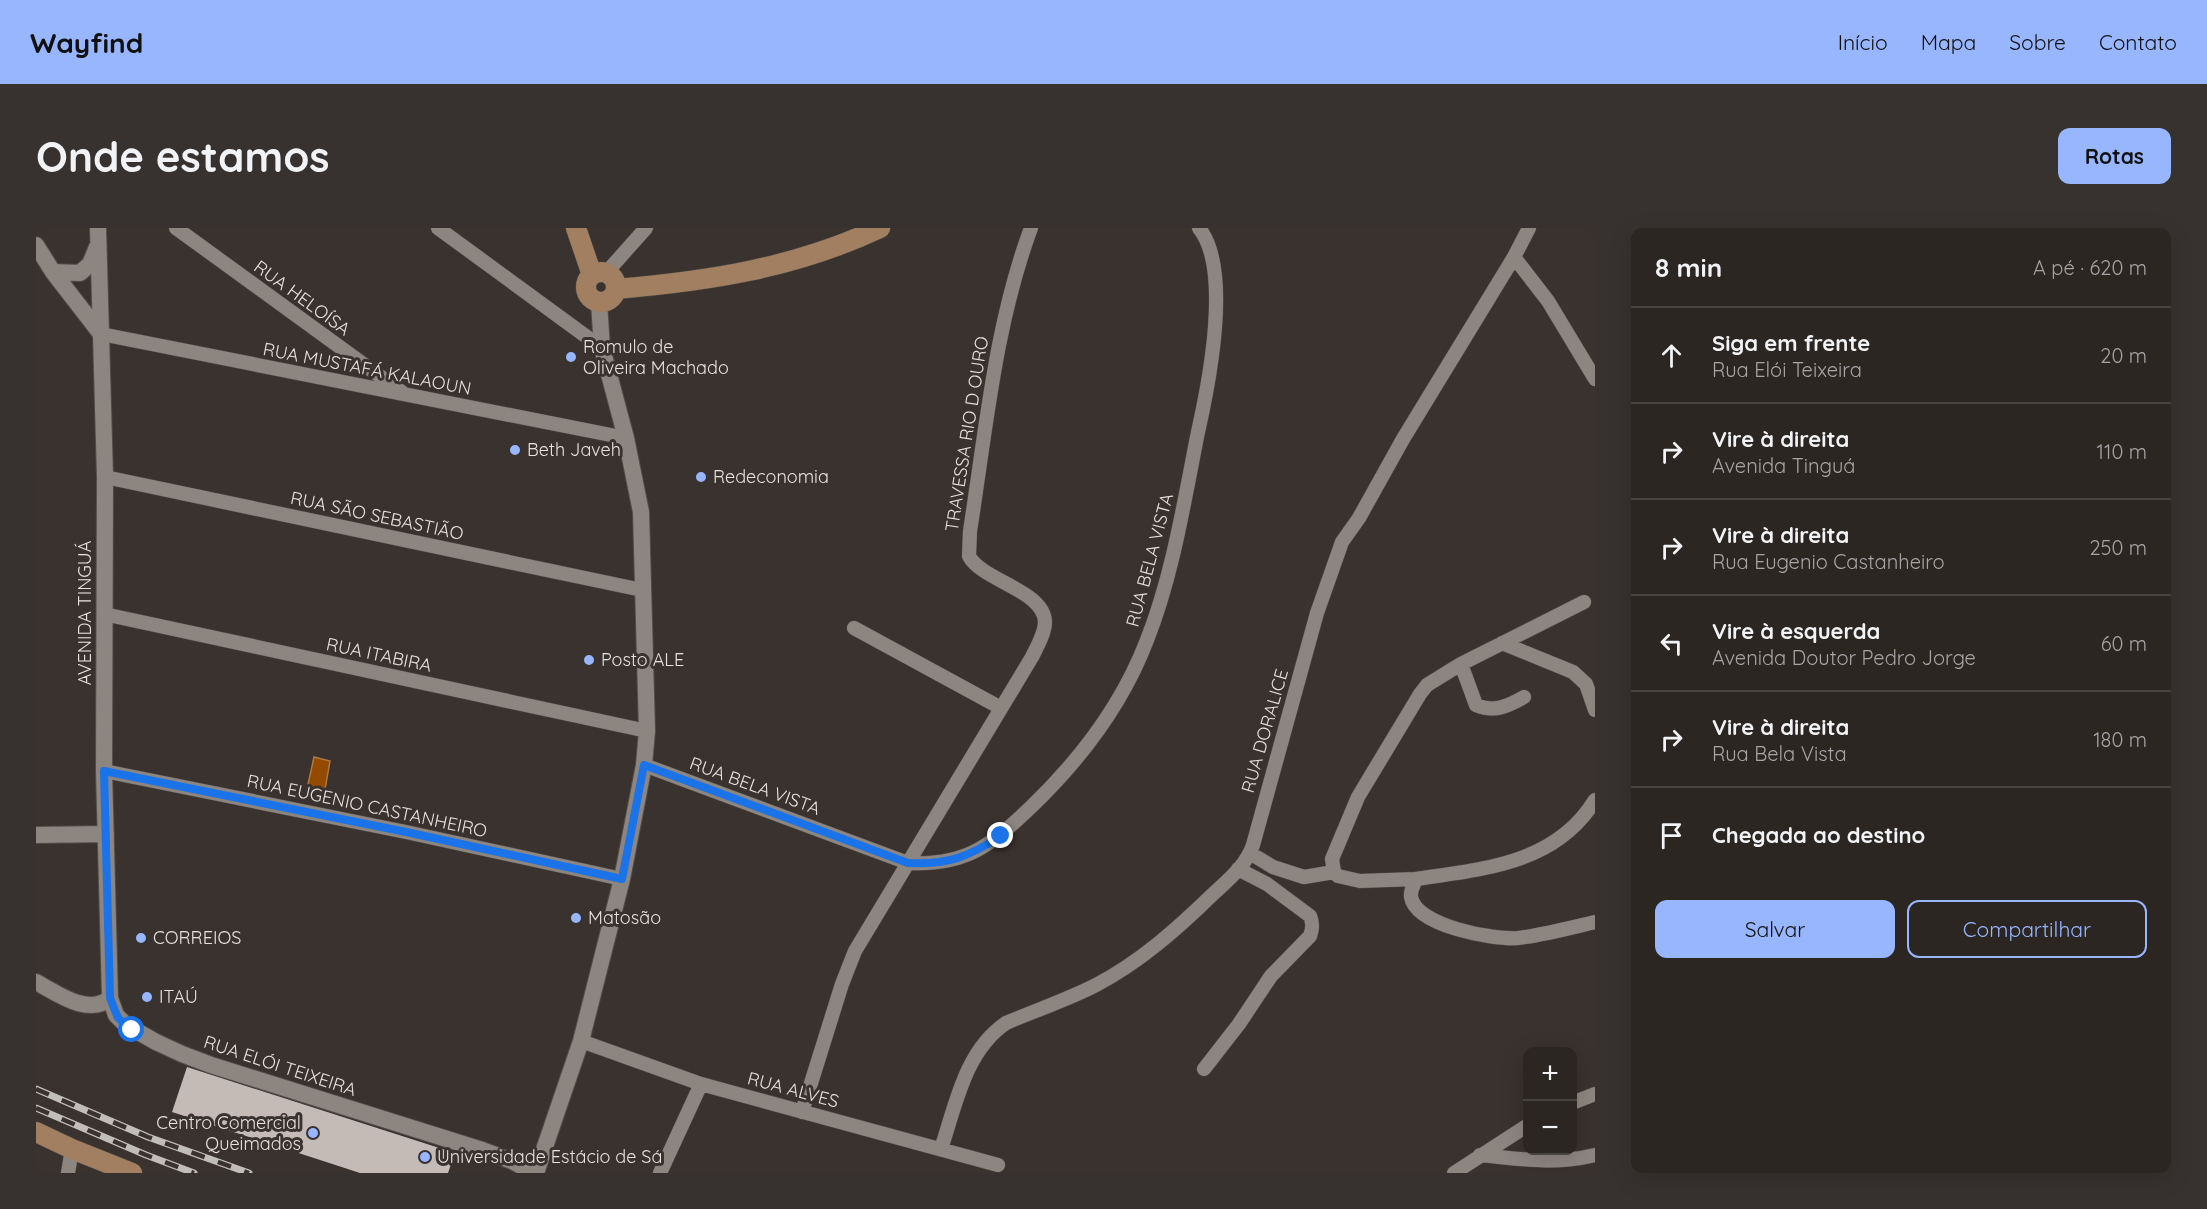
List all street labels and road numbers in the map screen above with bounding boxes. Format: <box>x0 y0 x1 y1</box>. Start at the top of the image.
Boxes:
street label: RUA HELOÍSA <box>249 255 355 341</box>
street label: TRAVESSA RIO D OURO <box>940 335 993 533</box>
street label: RUA MUSTAFÁ KALAOUN <box>261 337 473 400</box>
street label: RUA SÃO SEBASTIÃO <box>288 486 466 545</box>
street label: RUA BELA VISTA <box>1121 490 1179 629</box>
street label: AVENIDA TINGUÁ <box>73 540 96 685</box>
street label: RUA ITABIRA <box>324 632 434 677</box>
street label: RUA DORALICE <box>1236 666 1293 795</box>
street label: RUA BELA VISTA <box>687 751 824 820</box>
street label: RUA EUGENIO CASTANHEIRO <box>245 769 489 842</box>
street label: RUA ELÓI TEIXEIRA <box>201 1030 360 1101</box>
street label: RUA ALVES <box>745 1066 841 1113</box>

